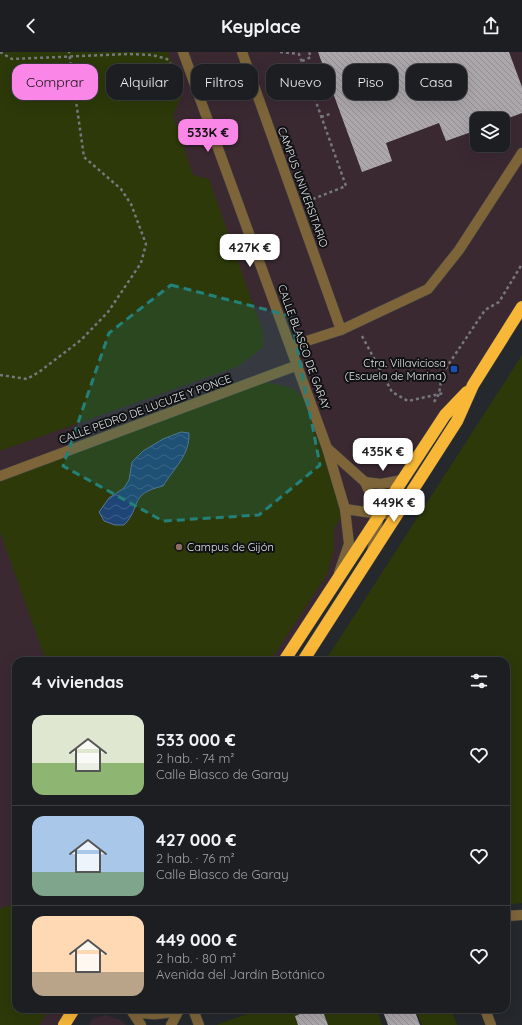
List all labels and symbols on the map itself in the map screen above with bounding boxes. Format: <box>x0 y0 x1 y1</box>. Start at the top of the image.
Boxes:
pin: 533K € <box>175 119 241 153</box>
street label: CAMPUS UNIVERSITARIO <box>275 125 331 249</box>
pin: 427K € <box>217 234 283 268</box>
street label: CALLE BLASCO DE GARAY <box>275 282 333 412</box>
place label: Ctra. Villaviciosa (Escuela de Marina) <box>345 356 446 383</box>
marker: Ctra. Villaviciosa (Escuela de Marina) <box>449 364 459 374</box>
street label: CALLE PEDRO DE LUCUZE Y PONCE <box>57 371 233 447</box>
pin: 435K € <box>350 438 416 472</box>
pin: 449K € <box>361 489 427 523</box>
place label: Campus de Gijón <box>187 540 274 554</box>
marker: Campus de Gijón <box>174 542 184 552</box>

